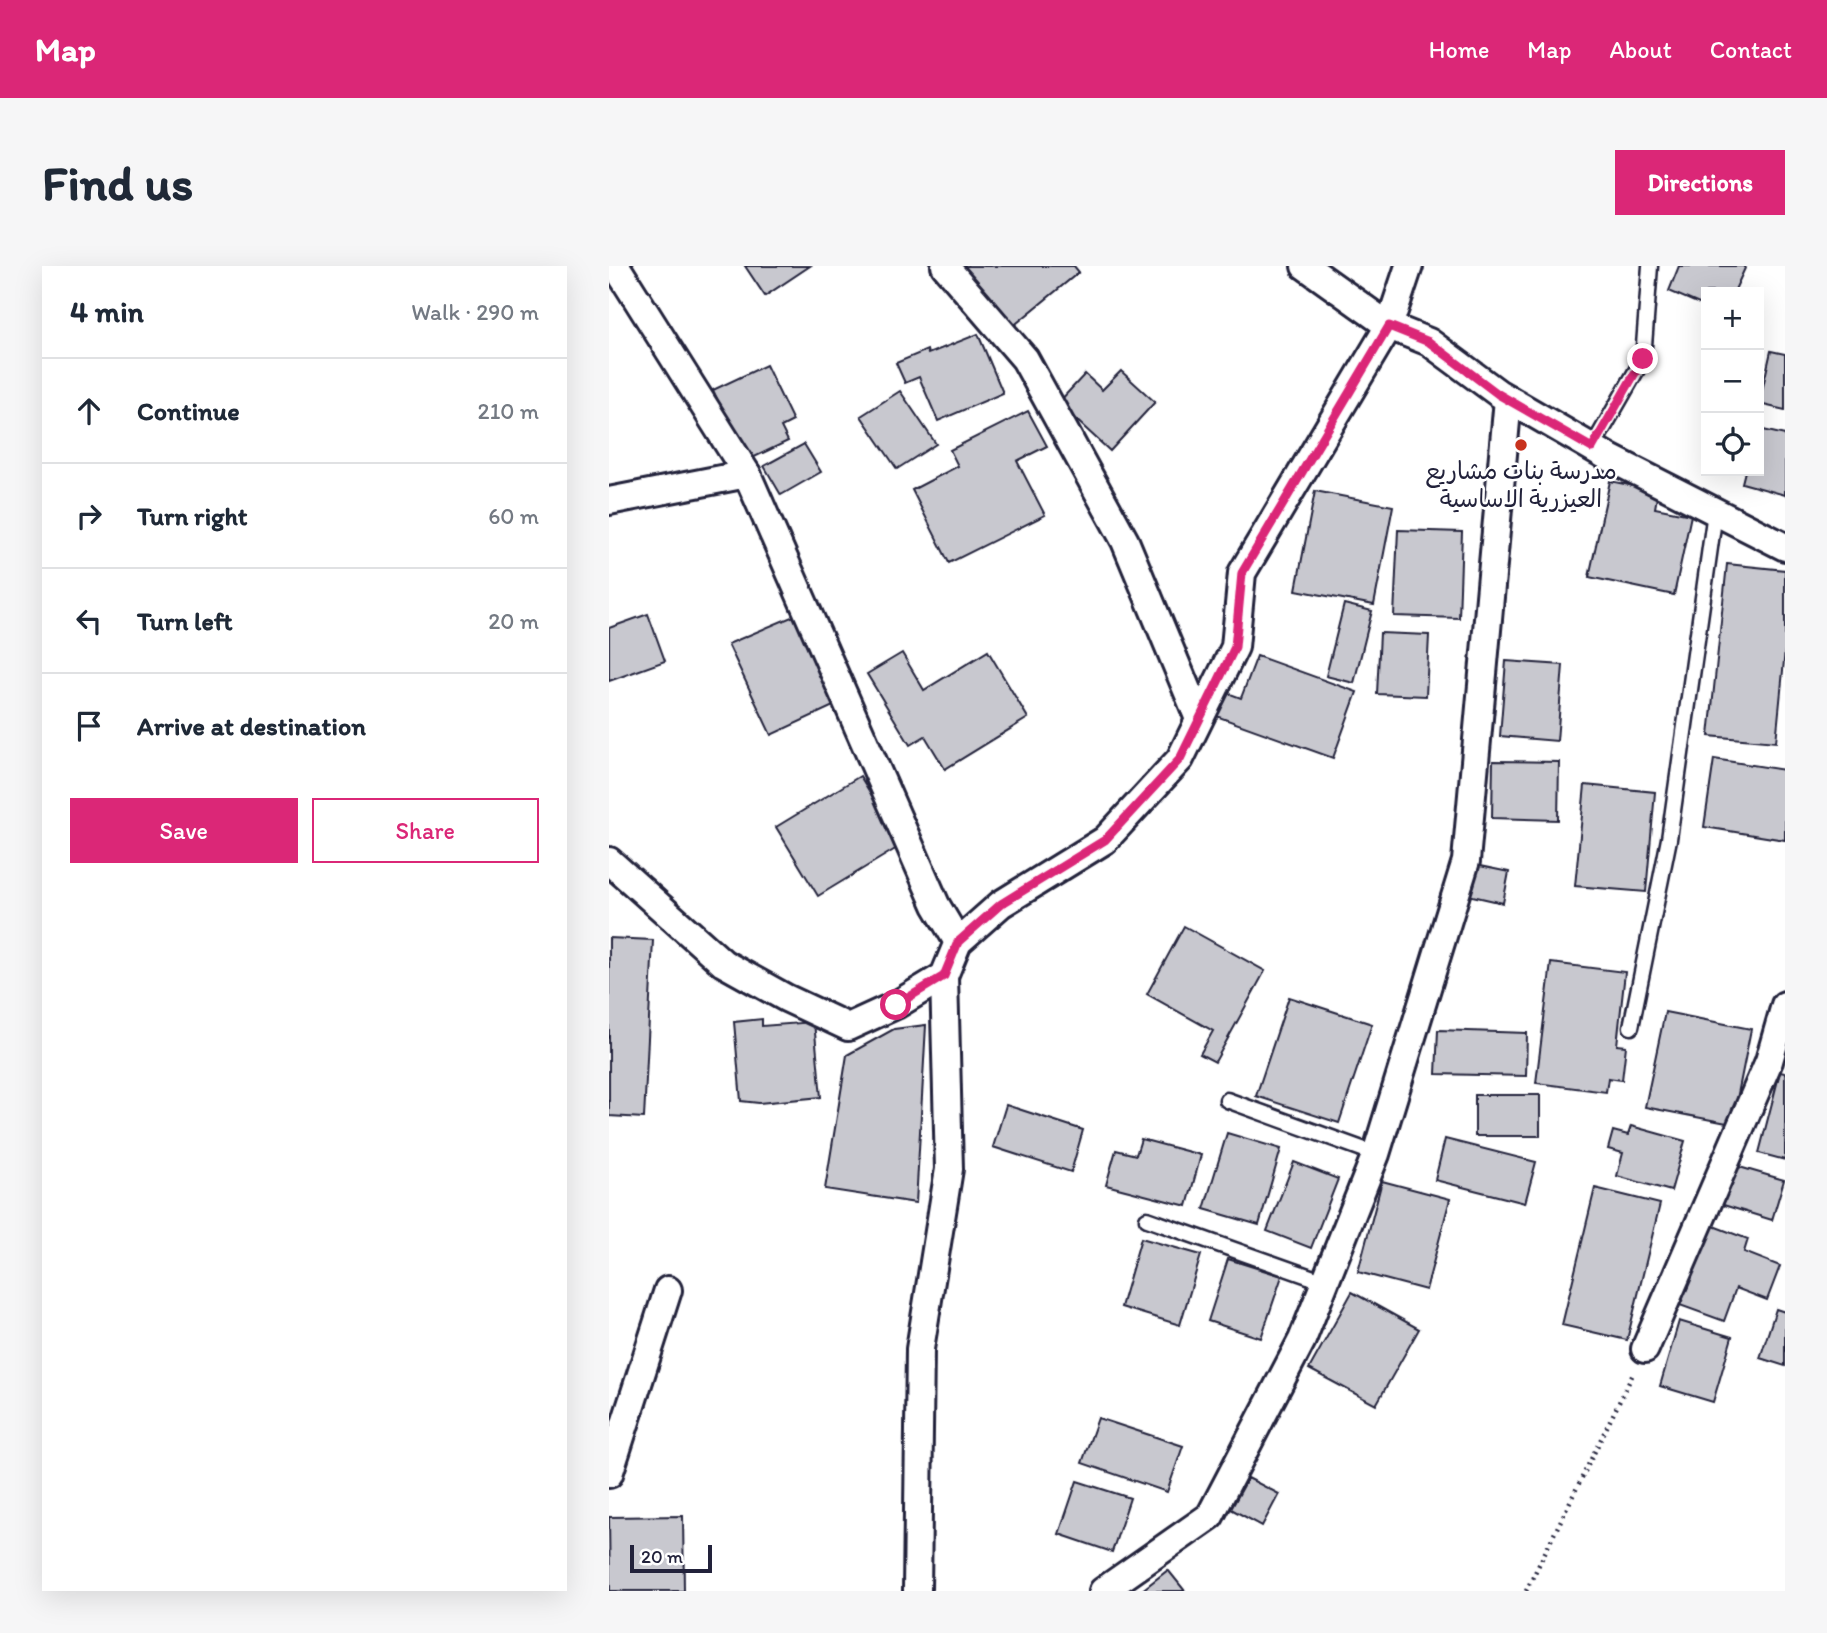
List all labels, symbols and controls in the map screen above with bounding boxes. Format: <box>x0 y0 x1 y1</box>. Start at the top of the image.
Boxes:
text: Map <box>35 30 96 69</box>
text: Home <box>1429 35 1489 64</box>
text: Map <box>1527 35 1571 64</box>
text: About <box>1609 35 1672 64</box>
text: Contact <box>1710 35 1792 64</box>
button: Directions <box>1615 150 1785 215</box>
text: Find us <box>42 153 193 212</box>
map controls <box>1701 287 1764 476</box>
button: + <box>1701 287 1764 350</box>
text: 4 min <box>70 293 144 330</box>
text: Walk · 290 m <box>411 298 539 326</box>
route end <box>1627 343 1658 374</box>
button: − <box>1701 350 1764 413</box>
icon: ahead <box>70 392 108 430</box>
text: Continue <box>137 395 240 427</box>
text: 210 m <box>478 397 539 425</box>
button: locate <box>1701 413 1764 476</box>
marker: مدرسة بنات مشاريع العيزرية الاساسية <box>1513 437 1529 453</box>
place label: مدرسة بنات مشاريع العيزرية الاساسية <box>1425 456 1617 513</box>
icon: right <box>70 497 108 535</box>
text: Turn right <box>137 500 248 532</box>
text: 60 m <box>488 502 539 530</box>
icon: left <box>70 602 108 640</box>
text: Turn left <box>137 605 233 637</box>
text: 20 m <box>488 607 539 635</box>
icon: arrive <box>70 707 108 745</box>
text: Arrive at destination <box>137 710 366 742</box>
button: Save <box>70 798 298 863</box>
button: Share <box>312 798 539 863</box>
route start <box>880 989 911 1020</box>
scale bar <box>630 1542 712 1574</box>
text: 20 m <box>641 1545 683 1568</box>

